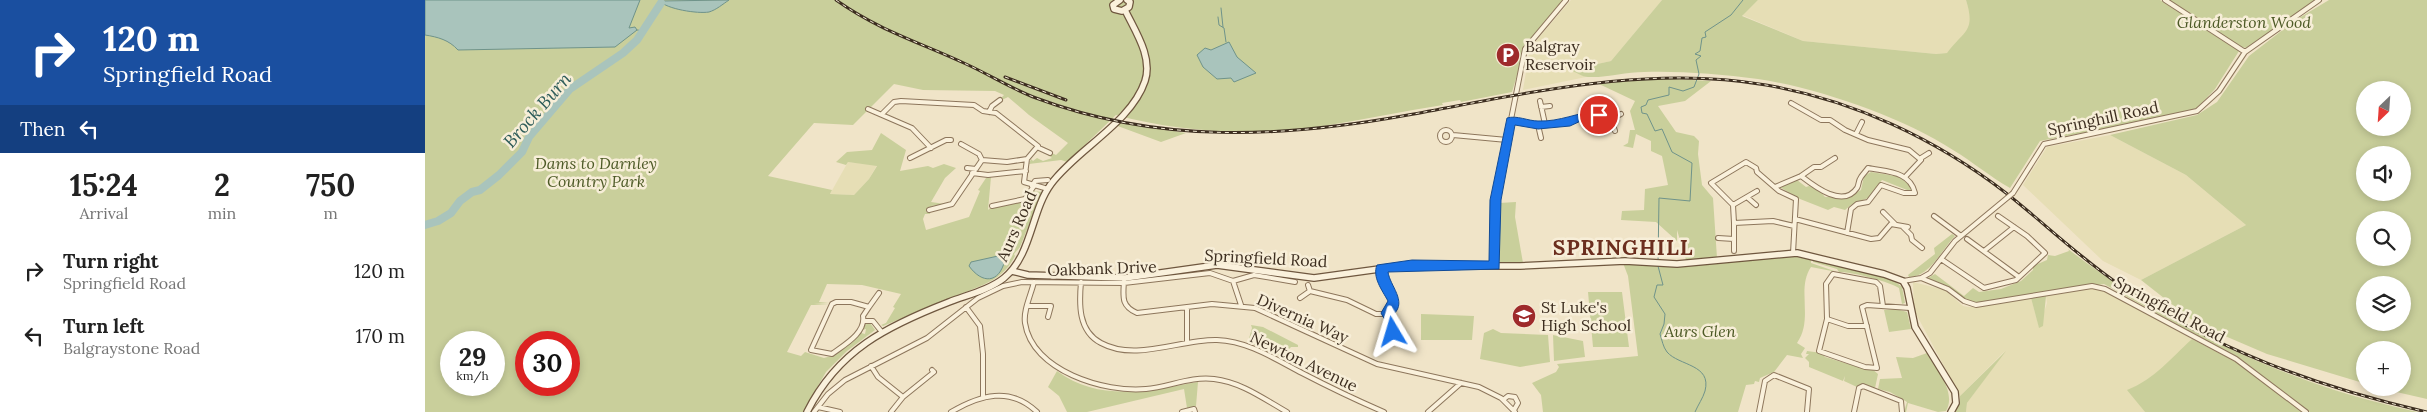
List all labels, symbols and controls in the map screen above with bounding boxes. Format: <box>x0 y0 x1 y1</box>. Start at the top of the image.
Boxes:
park label: Glanderston Wood <box>2177 12 2311 32</box>
text: 120 m <box>103 16 200 61</box>
icon: right <box>20 20 85 85</box>
place label: Balgray Reservoir <box>1525 36 1596 74</box>
parking icon: Balgray Reservoir <box>1495 42 1521 68</box>
text: Springfield Road <box>103 60 272 88</box>
water label: Brock Burn <box>498 68 576 152</box>
north arrow <box>2356 81 2411 136</box>
map controls <box>2356 81 2411 396</box>
pin <box>1578 94 1620 136</box>
street label: Springhill Road <box>2046 96 2161 140</box>
icon: arrive <box>1585 101 1613 129</box>
icon: left <box>75 115 103 143</box>
text: Then <box>20 117 65 141</box>
button: sound <box>2356 146 2411 201</box>
park label: Dams to Darnley Country Park <box>535 153 657 191</box>
text: 15:24 <box>70 166 138 204</box>
text: 2 <box>214 166 230 204</box>
text: 750 <box>306 166 355 204</box>
street label: Aurs Road <box>991 187 1041 265</box>
text: Arrival <box>79 203 128 223</box>
text: min <box>208 203 236 223</box>
text: m <box>323 203 338 223</box>
button: search <box>2356 211 2411 266</box>
district label: SPRINGHILL <box>1553 234 1693 261</box>
street label: Springfield Road <box>1204 245 1328 271</box>
text: Turn right <box>63 249 159 273</box>
street label: Oakbank Drive <box>1047 256 1157 280</box>
icon: right <box>20 257 48 285</box>
text: 120 m <box>354 259 405 283</box>
street label: Springfield Road <box>2111 271 2229 347</box>
text: Springfield Road <box>63 273 186 293</box>
button: layers <box>2356 276 2411 331</box>
street label: Divernia Way <box>1254 289 1353 347</box>
place label: St Luke's High School <box>1541 297 1631 335</box>
school or university icon: St Luke's High School <box>1511 303 1537 329</box>
position arrow <box>1366 305 1418 357</box>
text: Turn left <box>63 314 144 338</box>
park label: Aurs Glen <box>1663 321 1736 341</box>
icon: left <box>20 322 48 350</box>
text: 170 m <box>356 324 405 348</box>
street label: Newton Avenue <box>1247 326 1361 396</box>
speed limit sign: 30 <box>515 331 580 396</box>
text: Balgraystone Road <box>63 338 200 358</box>
text: 29 <box>459 341 486 373</box>
button: + <box>2356 341 2411 396</box>
text: km/h <box>456 368 489 383</box>

